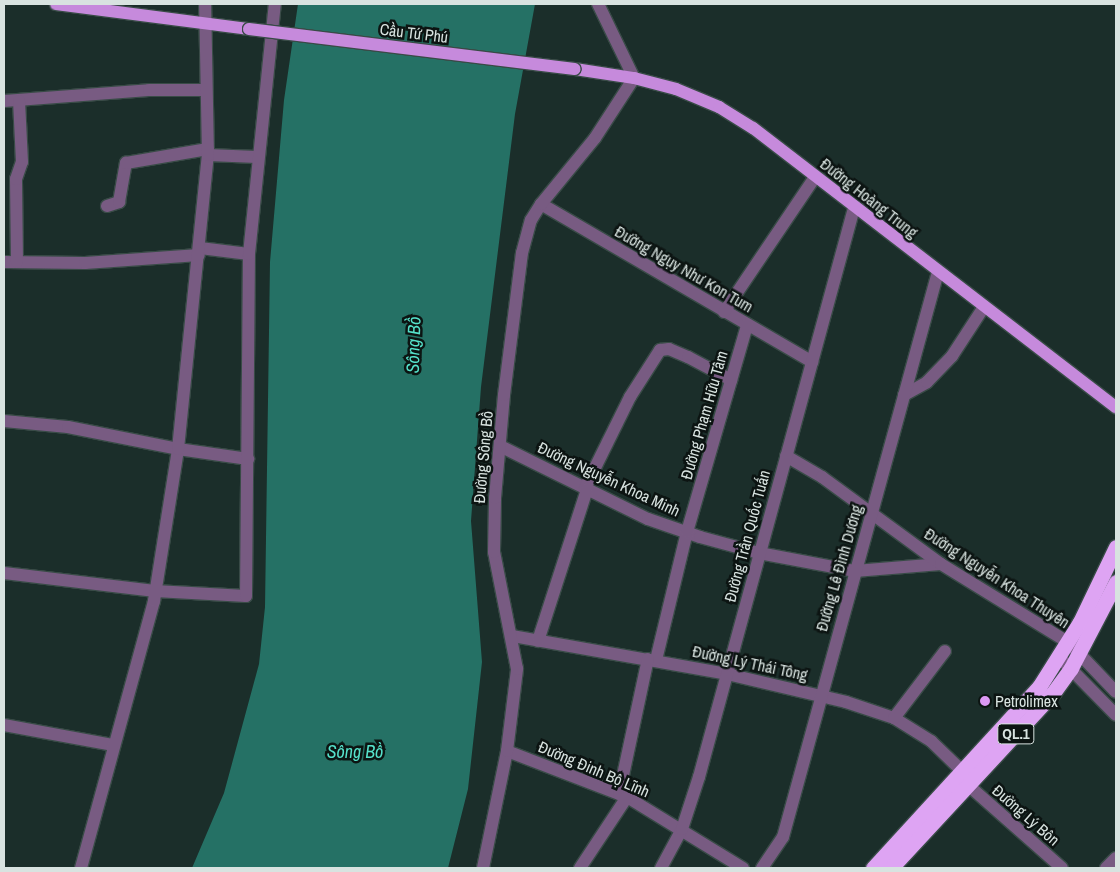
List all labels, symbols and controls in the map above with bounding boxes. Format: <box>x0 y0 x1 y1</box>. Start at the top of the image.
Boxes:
street label: Cầu Tứ Phú <box>379 19 449 47</box>
street label: Đường Hoàng Trung <box>816 154 922 242</box>
street label: Đường Ngụy Như Kon Tum <box>611 222 757 316</box>
water label: Sông Bồ <box>402 316 426 374</box>
street label: Đường Phạm Hữu Tâm <box>676 348 732 482</box>
street label: Đường Sông Bồ <box>469 410 497 504</box>
street label: Đường Nguyễn Khoa Minh <box>535 438 683 520</box>
street label: Đường Trần Quốc Tuấn <box>720 468 774 604</box>
street label: Đường Lê Đình Dương <box>812 503 866 633</box>
street label: Đường Nguyễn Khoa Thuyên <box>921 524 1073 632</box>
street label: Đường Lý Thái Tông <box>690 641 810 685</box>
place label: Petrolimex <box>995 691 1058 711</box>
marker: Petrolimex <box>979 695 991 707</box>
road number: QL.1 <box>997 722 1035 746</box>
street label: Đường Đinh Bộ Lĩnh <box>536 737 652 801</box>
water label: Sông Bồ <box>327 741 383 763</box>
street label: Đường Lý Bôn <box>989 781 1063 849</box>

